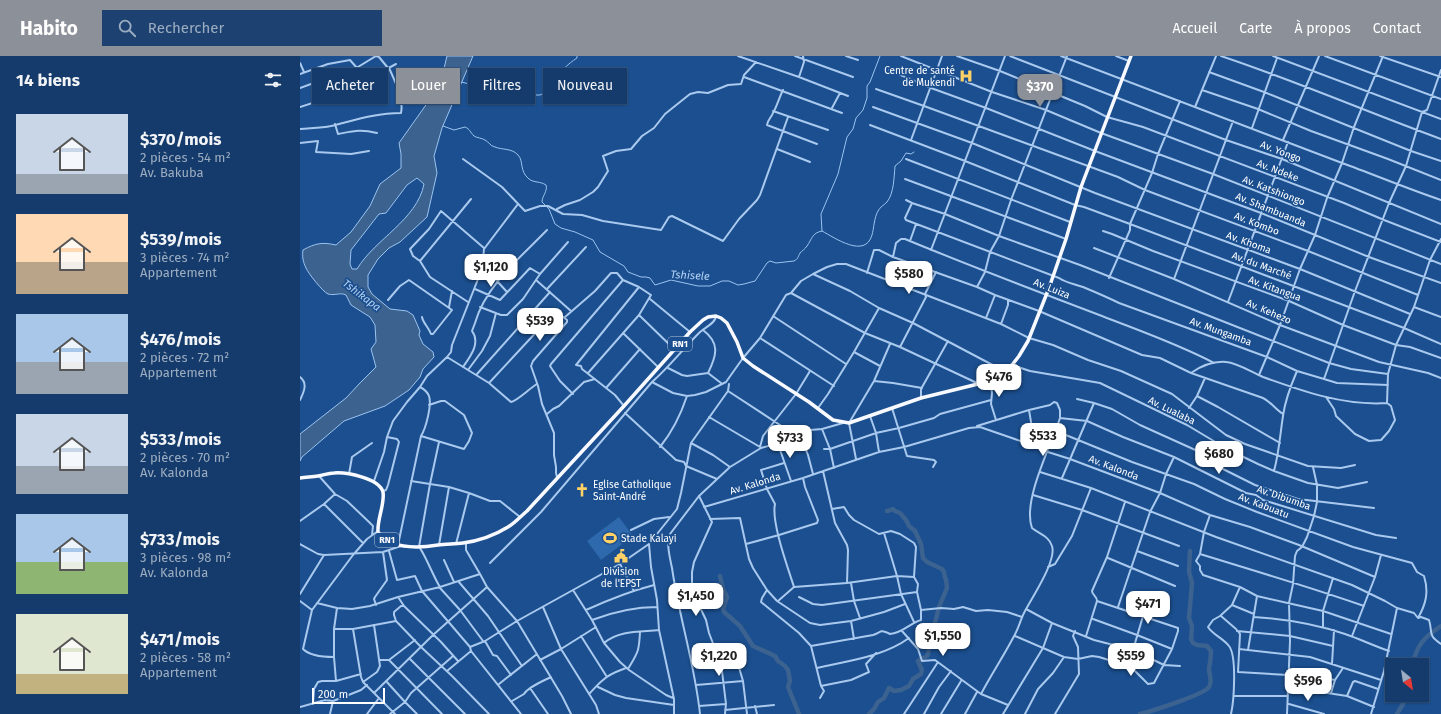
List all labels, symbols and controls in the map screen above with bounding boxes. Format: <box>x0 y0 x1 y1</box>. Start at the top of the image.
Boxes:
search box <box>102 10 382 46</box>
text: Habito <box>20 17 78 40</box>
icon: search <box>116 17 138 39</box>
text: Rechercher <box>148 19 224 37</box>
text: Accueil <box>1172 20 1217 37</box>
text: Carte <box>1239 20 1272 37</box>
text: À propos <box>1294 20 1351 37</box>
text: Contact <box>1373 20 1421 37</box>
place label: Centre de santé de Mukendi <box>884 65 955 89</box>
chip: Acheter <box>312 68 388 104</box>
chip: Louer <box>396 68 460 104</box>
chip: Filtres <box>468 68 535 104</box>
chip: Nouveau <box>543 68 627 104</box>
hospital icon: Centre de santé de Mukendi <box>958 68 974 84</box>
icon: filters <box>262 69 284 91</box>
text: 14 biens <box>16 70 80 91</box>
pin: $370 <box>1016 74 1064 108</box>
text: $370 <box>1026 79 1054 94</box>
text: $370/mois <box>140 129 221 150</box>
icon: home <box>48 130 96 178</box>
street label: Av. Yongo <box>1259 139 1303 165</box>
text: 2 pièces · 54 m² <box>140 150 231 165</box>
street label: Av. Ndeke <box>1255 157 1300 184</box>
text: Av. Bakuba <box>140 165 204 180</box>
street label: Av. Katshiongo <box>1241 173 1307 208</box>
street label: Av. Shambuanda <box>1234 190 1308 230</box>
street label: Av. Kombo <box>1232 210 1281 238</box>
text: $539/mois <box>140 229 221 250</box>
street label: Av. Khoma <box>1225 229 1273 257</box>
icon: home <box>48 230 96 278</box>
text: 3 pièces · 74 m² <box>140 250 229 265</box>
street label: Av. du Marché <box>1230 250 1293 282</box>
pin: $1,120 <box>458 254 524 288</box>
text: $1,120 <box>474 259 508 274</box>
pin: $580 <box>885 261 933 295</box>
text: Appartement <box>140 265 217 280</box>
text: $580 <box>894 266 924 281</box>
water label: Tshisele <box>670 268 710 283</box>
street label: Av. Kitangua <box>1247 274 1303 304</box>
street label: Av. Luiza <box>1032 276 1072 302</box>
water label: Tshikapa <box>340 277 383 314</box>
street label: Av. Kehezo <box>1244 297 1293 327</box>
pin: $539 <box>516 308 564 342</box>
text: $539 <box>526 313 554 328</box>
street label: Av. Mungamba <box>1188 315 1253 349</box>
text: $476/mois <box>140 329 221 350</box>
icon: home <box>48 330 96 378</box>
road number: RN1 <box>668 337 692 351</box>
text: 2 pièces · 72 m² <box>140 350 229 365</box>
pin: $476 <box>975 364 1023 398</box>
text: Appartement <box>140 365 217 380</box>
text: $476 <box>985 369 1013 384</box>
street label: Av. Lualaba <box>1146 394 1197 427</box>
pin: $533 <box>1019 423 1067 457</box>
pin: $733 <box>766 425 814 459</box>
text: $533 <box>1029 428 1057 443</box>
text: $533/mois <box>140 429 221 450</box>
icon: home <box>48 430 96 478</box>
text: $733 <box>777 430 803 445</box>
pin: $680 <box>1195 441 1243 475</box>
text: $680 <box>1204 446 1234 461</box>
text: 2 pièces · 70 m² <box>140 450 230 465</box>
street label: Av. Kalonda <box>1087 453 1140 483</box>
text: Av. Kalonda <box>140 465 208 480</box>
street label: Av. Kalonda <box>728 471 782 497</box>
place label: Eglise Catholique Saint-André <box>593 479 671 503</box>
church icon: Eglise Catholique Saint-André <box>574 482 590 498</box>
street label: Av. Dibumba <box>1255 483 1312 513</box>
street label: Av. Kabuatu <box>1237 491 1291 521</box>
text: $733/mois <box>140 529 220 550</box>
icon: home <box>48 530 96 578</box>
sports icon: Stade Kalayi <box>602 530 618 546</box>
road number: RN1 <box>375 533 399 547</box>
place label: Stade Kalayi <box>621 533 677 545</box>
public building icon: Division de l'EPST <box>613 548 629 564</box>
text: 3 pièces · 98 m² <box>140 550 231 565</box>
text: Av. Kalonda <box>140 565 208 580</box>
place label: Division de l'EPST <box>601 566 642 590</box>
pin: $1,450 <box>663 583 729 617</box>
text: $1,450 <box>677 588 715 603</box>
pin: $471 <box>1124 591 1172 625</box>
text: $471 <box>1135 596 1161 611</box>
pin: $1,550 <box>910 623 976 657</box>
text: $1,550 <box>924 628 962 643</box>
text: $471/mois <box>140 629 220 650</box>
icon: home <box>48 630 96 678</box>
pin: $1,220 <box>686 643 752 677</box>
pin: $559 <box>1107 643 1155 677</box>
text: $1,220 <box>701 648 737 663</box>
text: $559 <box>1117 648 1145 663</box>
text: 2 pièces · 58 m² <box>140 650 231 665</box>
north arrow <box>1385 658 1429 702</box>
map controls <box>1385 658 1429 702</box>
text: Appartement <box>140 665 217 680</box>
pin: $596 <box>1284 668 1332 702</box>
text: $596 <box>1294 673 1322 688</box>
scale bar <box>312 686 385 705</box>
text: 200 m <box>318 688 348 701</box>

